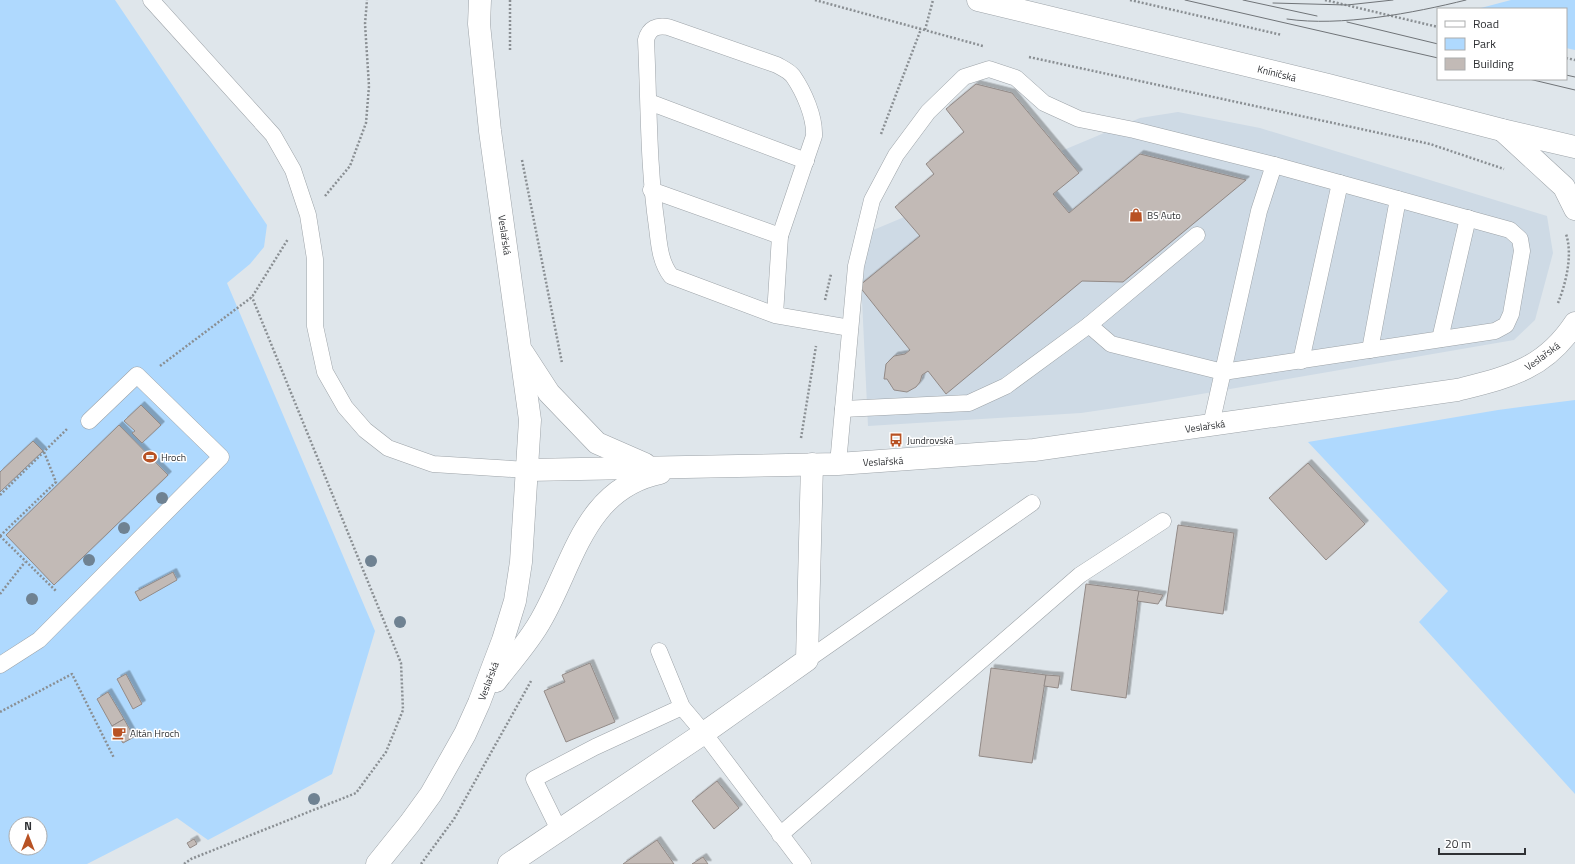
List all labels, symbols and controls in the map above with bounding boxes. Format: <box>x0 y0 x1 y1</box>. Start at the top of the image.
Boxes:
legend <box>1437 8 1567 80</box>
text: Road <box>1473 14 1499 33</box>
text: Park <box>1473 34 1496 53</box>
text: Building <box>1473 54 1514 73</box>
street label: Kníničská <box>1256 61 1298 86</box>
shop icon: BS Auto <box>1128 207 1144 223</box>
place label: BS Auto <box>1147 208 1181 223</box>
street label: Veslařská <box>494 214 515 256</box>
street label: Veslařská <box>1522 338 1563 374</box>
street label: Veslařská <box>1184 416 1226 437</box>
bus stop icon: Jundrovská <box>888 432 904 448</box>
place label: Jundrovská <box>907 433 954 448</box>
sports icon: Hroch <box>142 449 158 465</box>
place label: Hroch <box>161 450 186 465</box>
street label: Veslařská <box>862 453 904 470</box>
street label: Veslařská <box>474 660 503 703</box>
cafe icon: Altán Hroch <box>111 725 127 741</box>
place label: Altán Hroch <box>130 726 179 741</box>
north arrow <box>8 816 48 856</box>
text: N <box>24 818 32 834</box>
scale bar <box>1439 830 1525 856</box>
text: 20 m <box>1445 834 1471 853</box>

